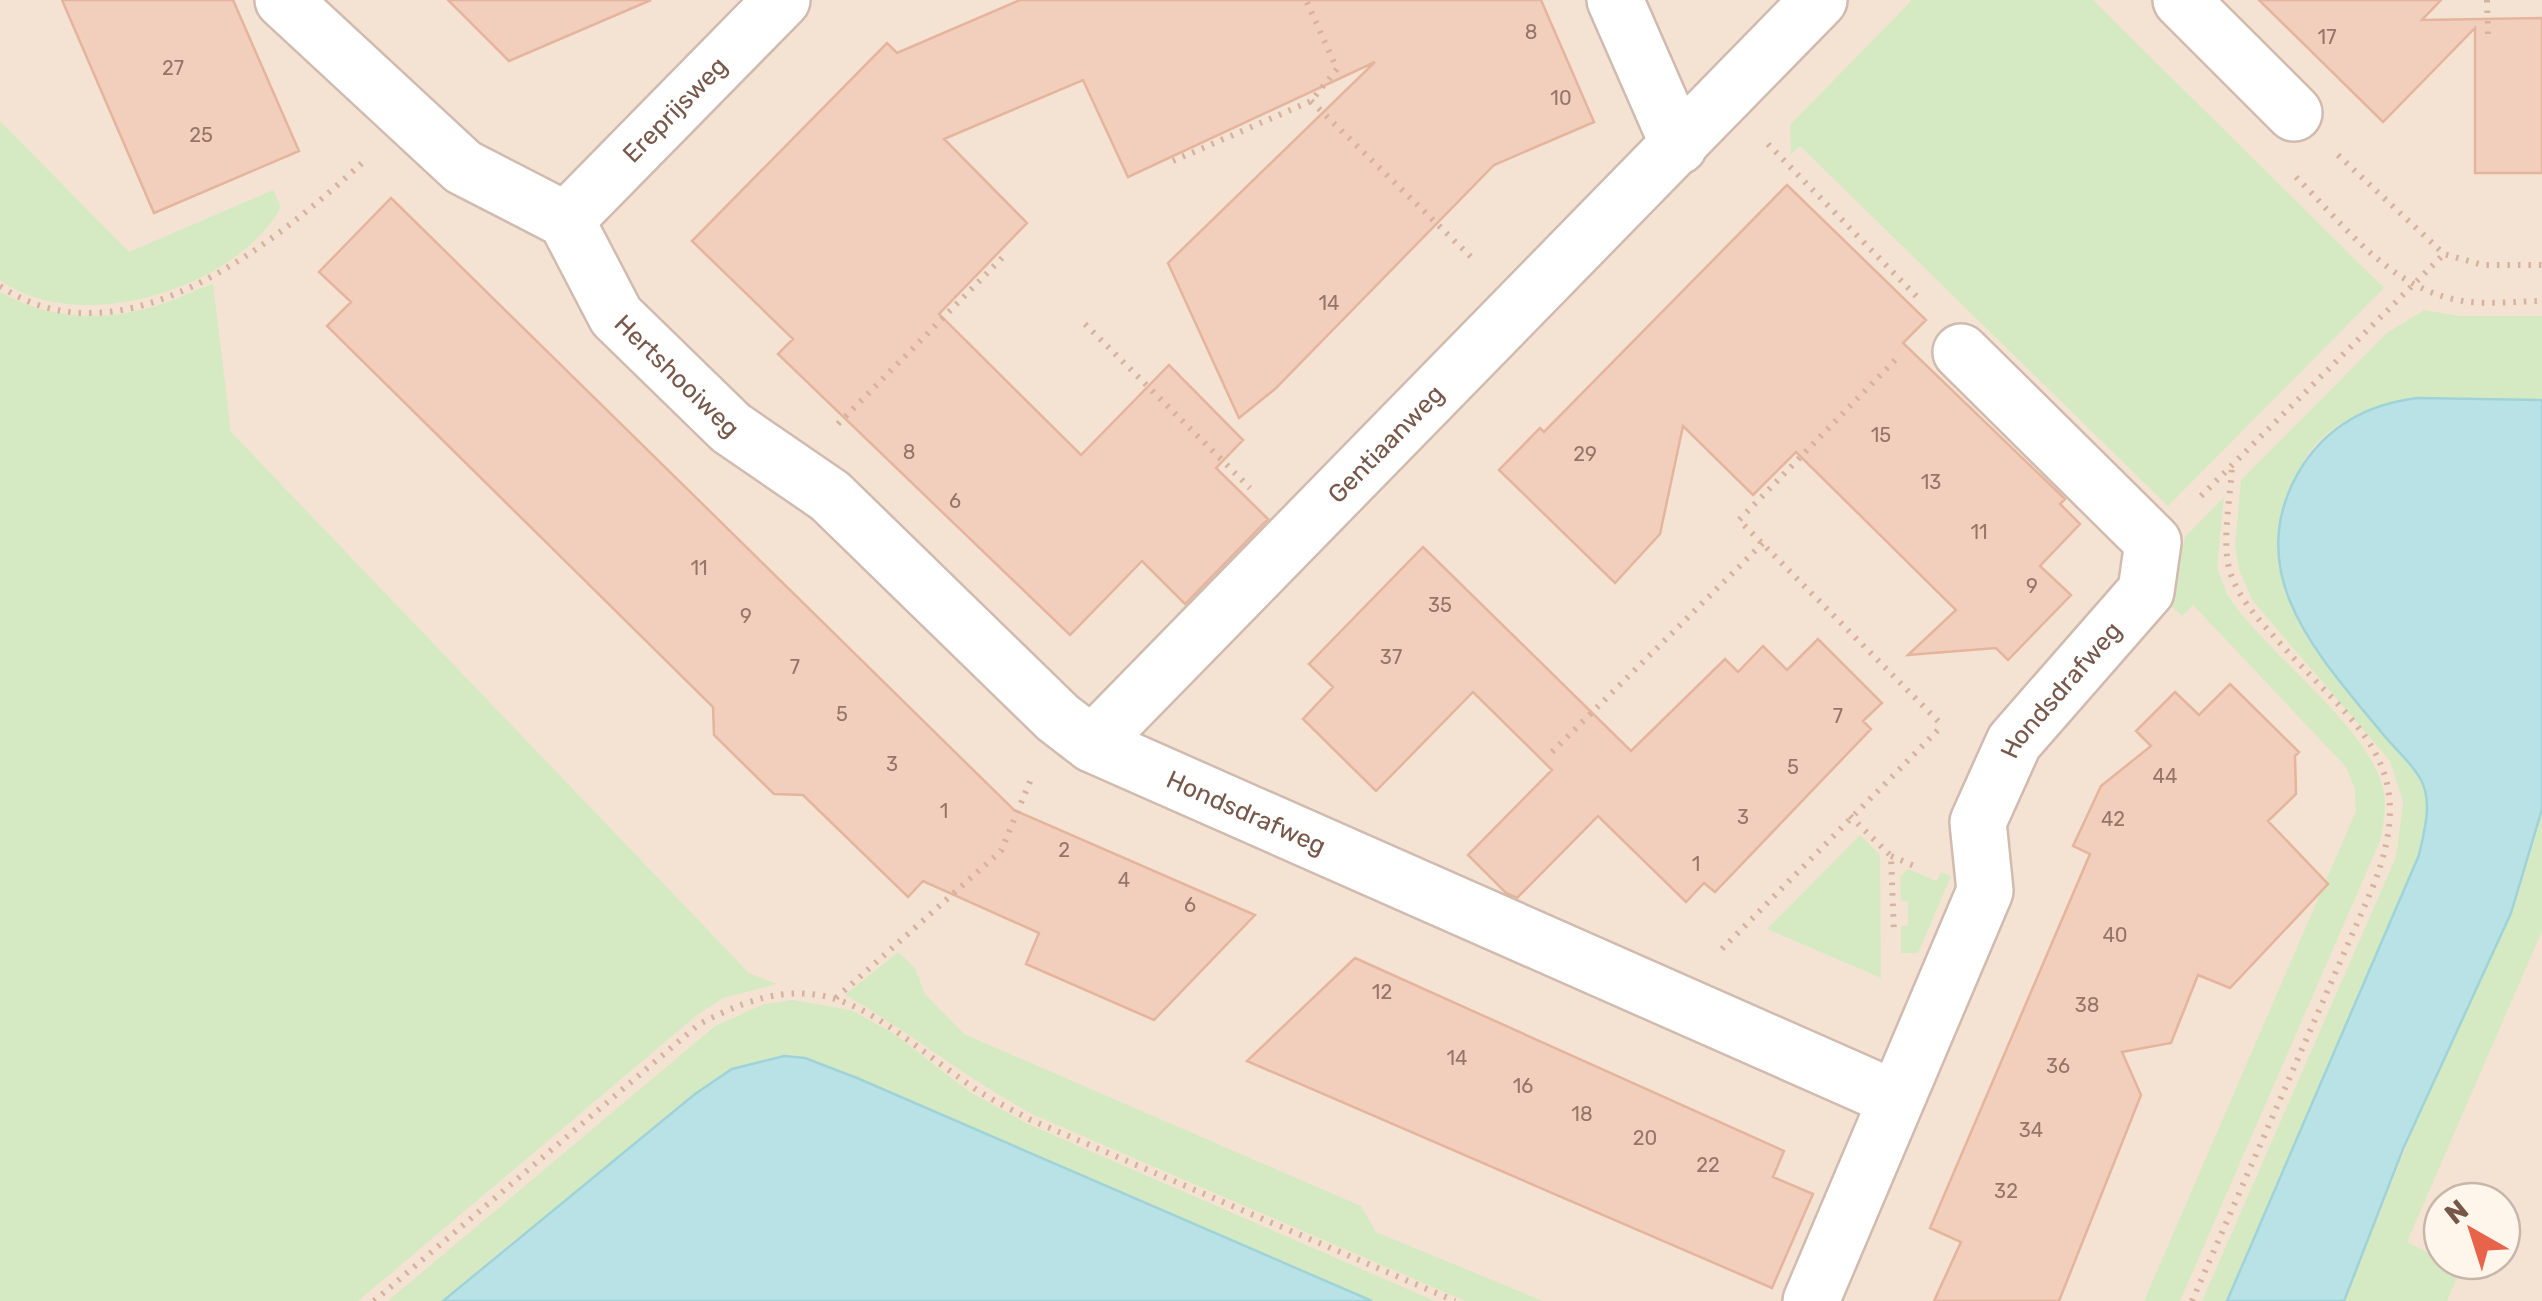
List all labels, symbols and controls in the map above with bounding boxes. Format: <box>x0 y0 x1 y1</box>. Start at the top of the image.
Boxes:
house number: 8 <box>1525 20 1537 44</box>
house number: 17 <box>2318 25 2336 49</box>
street label: Ereprijsweg <box>616 51 733 168</box>
house number: 27 <box>162 56 184 80</box>
house number: 10 <box>1550 86 1572 110</box>
house number: 25 <box>189 123 213 147</box>
house number: 14 <box>1319 291 1339 315</box>
street label: Hertshooiweg <box>609 308 746 443</box>
street label: Gentiaanweg <box>1322 379 1449 509</box>
house number: 15 <box>1871 423 1891 447</box>
house number: 8 <box>903 440 915 464</box>
house number: 29 <box>1573 442 1597 466</box>
house number: 13 <box>1921 470 1941 494</box>
house number: 6 <box>949 489 961 513</box>
house number: 11 <box>1970 520 1988 544</box>
house number: 11 <box>690 556 708 580</box>
house number: 9 <box>2026 574 2038 598</box>
house number: 35 <box>1428 593 1452 617</box>
house number: 9 <box>740 604 752 628</box>
street label: Hondsdrafweg <box>1994 616 2127 763</box>
house number: 37 <box>1380 645 1402 669</box>
house number: 7 <box>790 655 800 679</box>
house number: 5 <box>836 702 848 726</box>
house number: 7 <box>1833 704 1843 728</box>
house number: 3 <box>886 752 898 776</box>
house number: 5 <box>1787 755 1799 779</box>
street label: Hondsdrafweg <box>1162 764 1331 860</box>
house number: 44 <box>2153 764 2177 788</box>
house number: 1 <box>940 799 948 823</box>
house number: 3 <box>1737 805 1749 829</box>
house number: 42 <box>2101 807 2125 831</box>
house number: 2 <box>1058 838 1070 862</box>
house number: 1 <box>1692 852 1700 876</box>
house number: 4 <box>1118 868 1130 892</box>
house number: 6 <box>1184 893 1196 917</box>
house number: 40 <box>2102 923 2128 947</box>
house number: 12 <box>1372 980 1392 1004</box>
house number: 38 <box>2075 993 2099 1017</box>
house number: 14 <box>1447 1046 1467 1070</box>
house number: 36 <box>2046 1054 2070 1078</box>
house number: 16 <box>1513 1074 1533 1098</box>
house number: 18 <box>1571 1102 1593 1126</box>
house number: 34 <box>2019 1118 2043 1142</box>
house number: 20 <box>1633 1126 1657 1150</box>
house number: 22 <box>1696 1153 1720 1177</box>
house number: 32 <box>1994 1179 2018 1203</box>
north arrow <box>2422 1181 2522 1281</box>
text: N <box>2438 1193 2475 1231</box>

